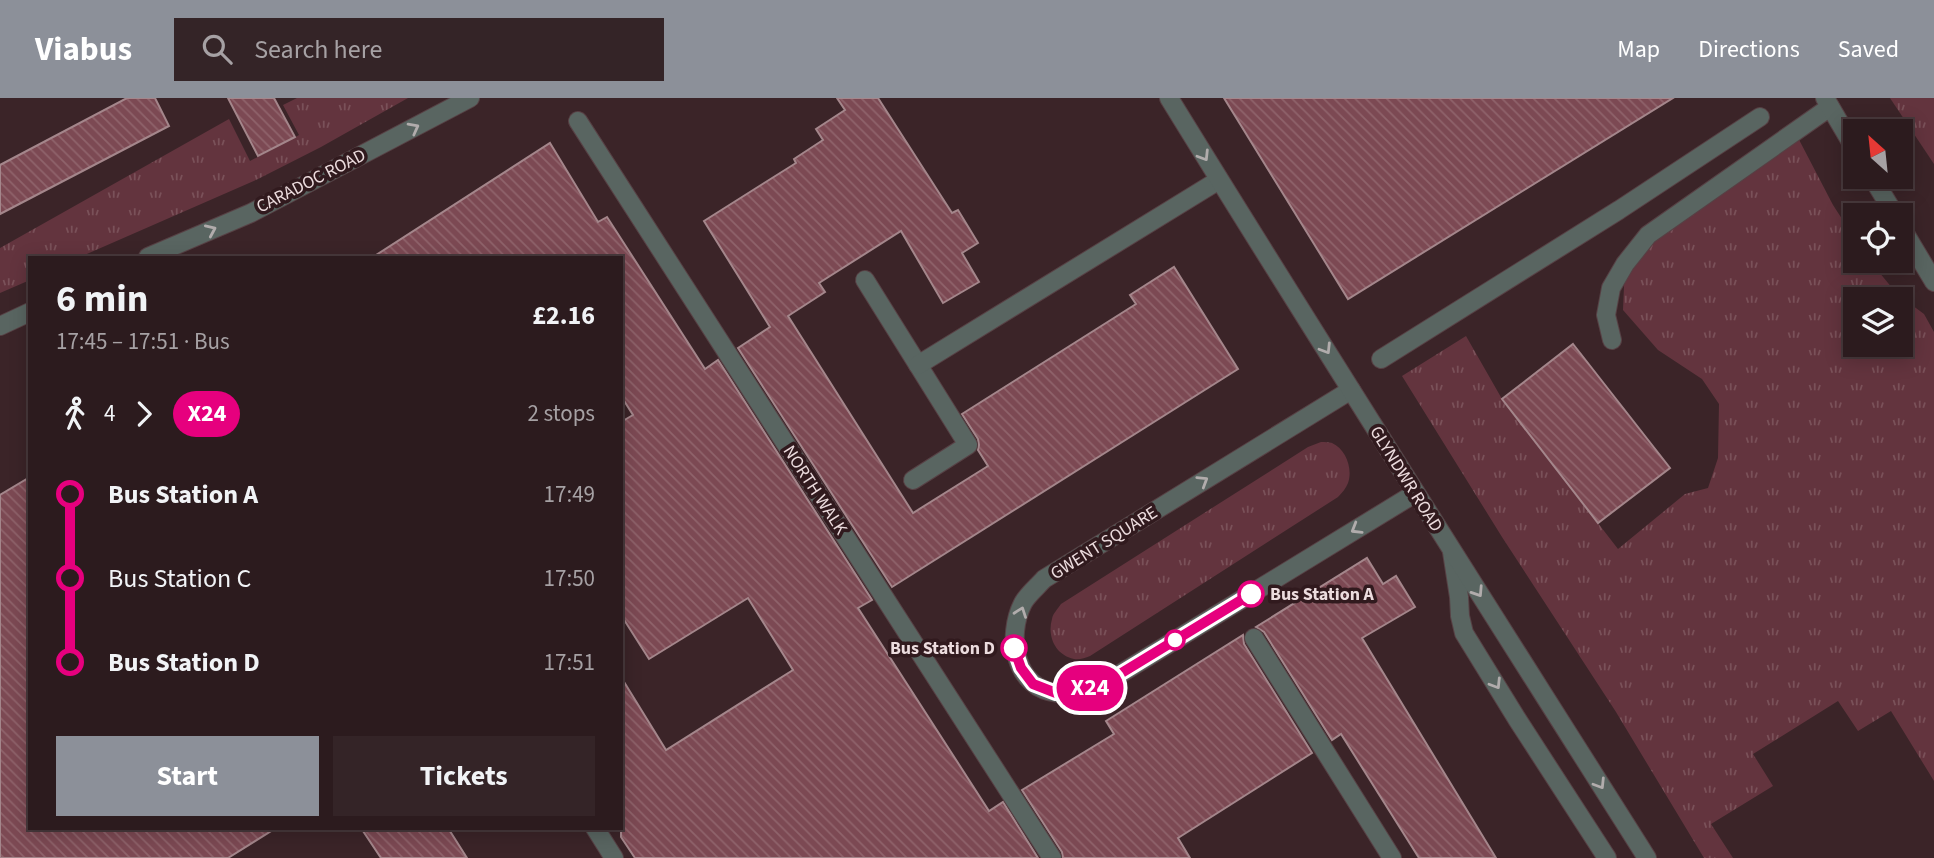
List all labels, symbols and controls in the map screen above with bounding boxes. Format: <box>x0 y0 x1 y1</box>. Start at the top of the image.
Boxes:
search box <box>174 18 664 81</box>
text: Viabus <box>35 26 132 73</box>
icon: search <box>198 30 236 68</box>
text: Search here <box>254 31 382 68</box>
text: Map <box>1617 32 1660 67</box>
text: Directions <box>1698 32 1800 67</box>
text: Saved <box>1838 32 1899 67</box>
north arrow <box>1843 119 1913 189</box>
map controls <box>1843 119 1913 357</box>
one-way arrow <box>407 122 419 136</box>
street label: CARADOC ROAD <box>252 143 370 219</box>
one-way arrow <box>1196 149 1209 162</box>
button: locate <box>1843 203 1913 273</box>
one-way arrow <box>204 224 216 238</box>
text: 6 min <box>56 272 148 326</box>
button: layers <box>1843 287 1913 357</box>
text: £2.16 <box>532 297 595 334</box>
text: 17:45 – 17:51 · Bus <box>56 325 230 358</box>
one-way arrow <box>1317 341 1330 354</box>
icon: walk <box>56 395 94 433</box>
icon: forward <box>125 395 163 433</box>
text: X24 <box>187 396 226 431</box>
text: 4 <box>104 397 115 430</box>
text: 2 stops <box>528 397 595 430</box>
street label: GLYNDWR ROAD <box>1363 421 1449 537</box>
street label: NORTH WALK <box>777 441 853 540</box>
text: Bus Station A <box>108 476 258 513</box>
one-way arrow <box>1195 477 1208 490</box>
text: 17:49 <box>544 478 595 511</box>
street label: GWENT SQUARE <box>1046 500 1162 586</box>
one-way arrow <box>1351 521 1364 534</box>
text: Bus Station C <box>108 560 251 597</box>
text: 17:50 <box>544 562 595 595</box>
marker: Bus Station A <box>1238 581 1264 607</box>
place label: Bus Station A <box>1270 582 1375 607</box>
one-way arrow <box>1470 584 1482 597</box>
one-way arrow <box>1013 606 1027 619</box>
unlabelled marker <box>1165 630 1185 650</box>
marker: Bus Station D <box>1001 635 1027 661</box>
place label: Bus Station D <box>890 636 995 661</box>
text: Bus Station D <box>108 644 260 681</box>
text: 17:51 <box>544 646 595 679</box>
line badge: X24 <box>1050 665 1130 711</box>
text: X24 <box>1071 670 1109 705</box>
one-way arrow <box>1487 676 1500 689</box>
button: Start <box>56 736 319 816</box>
button: Tickets <box>333 736 595 816</box>
one-way arrow <box>1592 776 1605 789</box>

